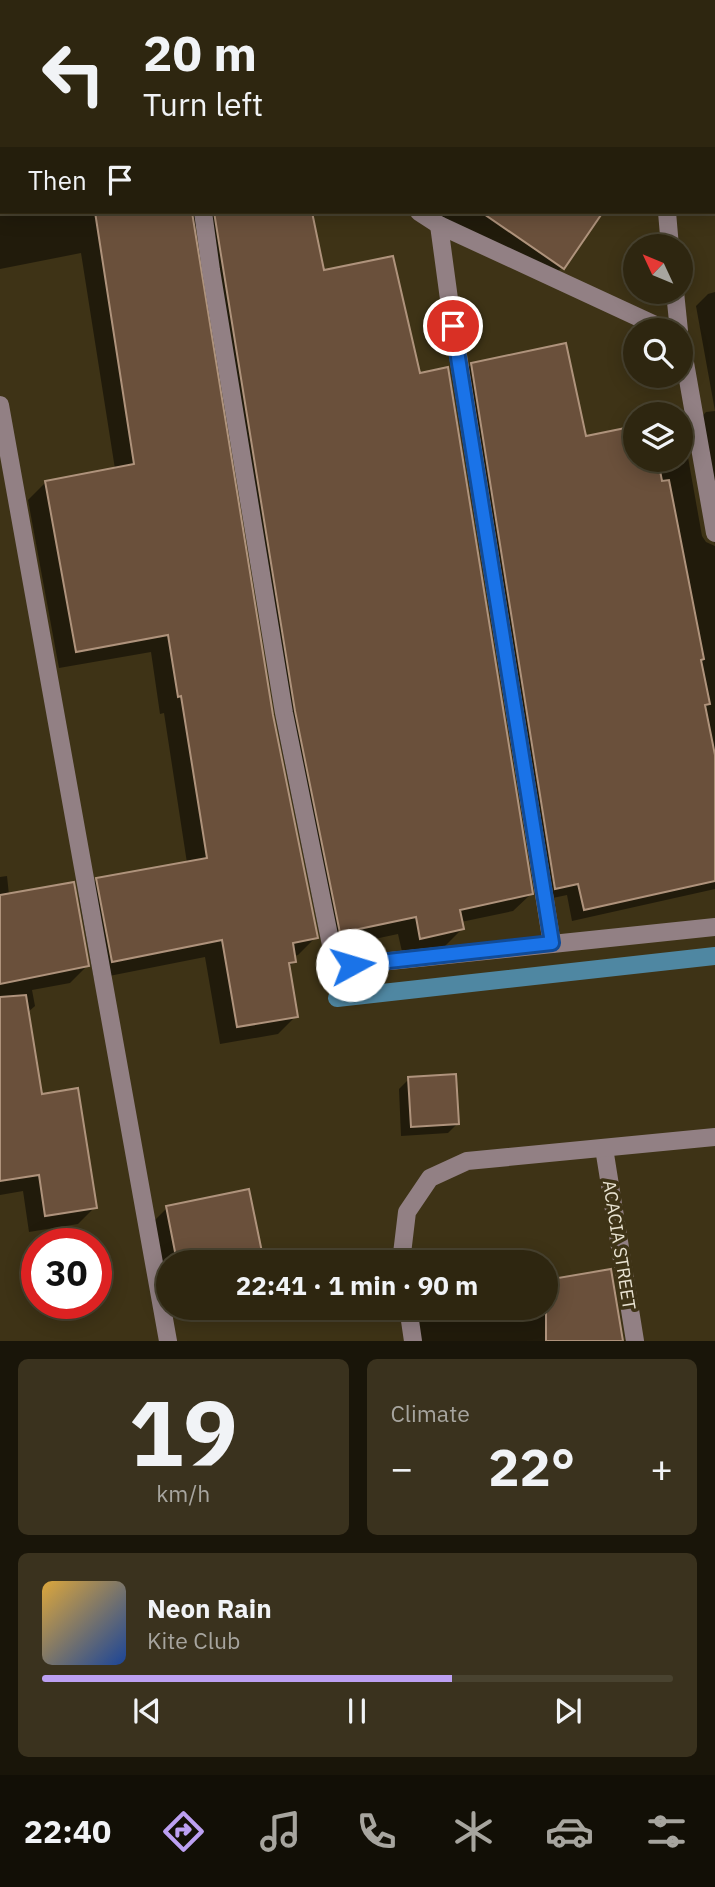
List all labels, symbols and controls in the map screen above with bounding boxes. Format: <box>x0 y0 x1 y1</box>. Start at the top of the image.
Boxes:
text: 20 m <box>143 21 257 84</box>
icon: left <box>28 28 119 119</box>
text: Turn left <box>143 83 263 125</box>
icon: arrive <box>101 161 139 199</box>
text: Then <box>28 163 87 197</box>
north arrow <box>623 234 693 304</box>
map controls <box>623 234 693 472</box>
pin <box>423 296 483 356</box>
icon: arrive <box>434 307 472 345</box>
button: search <box>623 318 693 388</box>
button: layers <box>623 402 693 472</box>
position arrow <box>315 928 389 1002</box>
street label: ACACIA STREET <box>598 1178 641 1312</box>
speed limit sign: 30 <box>21 1228 112 1319</box>
text: 22:41 · 1 min · 90 m <box>236 1268 478 1302</box>
text: 19 <box>129 1373 238 1491</box>
text: Climate <box>391 1398 470 1428</box>
text: 22° <box>488 1433 575 1500</box>
text: − <box>391 1443 413 1492</box>
text: + <box>650 1443 673 1492</box>
text: km/h <box>156 1478 210 1508</box>
text: Neon Rain <box>147 1591 272 1625</box>
text: Kite Club <box>147 1625 240 1655</box>
icon: previous <box>128 1692 166 1730</box>
icon: pause <box>338 1692 376 1730</box>
icon: next <box>549 1692 587 1730</box>
icon: directions <box>159 1807 208 1856</box>
icon: music <box>256 1807 305 1856</box>
icon: phone <box>352 1807 401 1856</box>
icon: climate <box>449 1807 498 1856</box>
icon: car <box>545 1807 594 1856</box>
icon: filters <box>642 1807 691 1856</box>
text: 22:40 <box>24 1810 111 1852</box>

